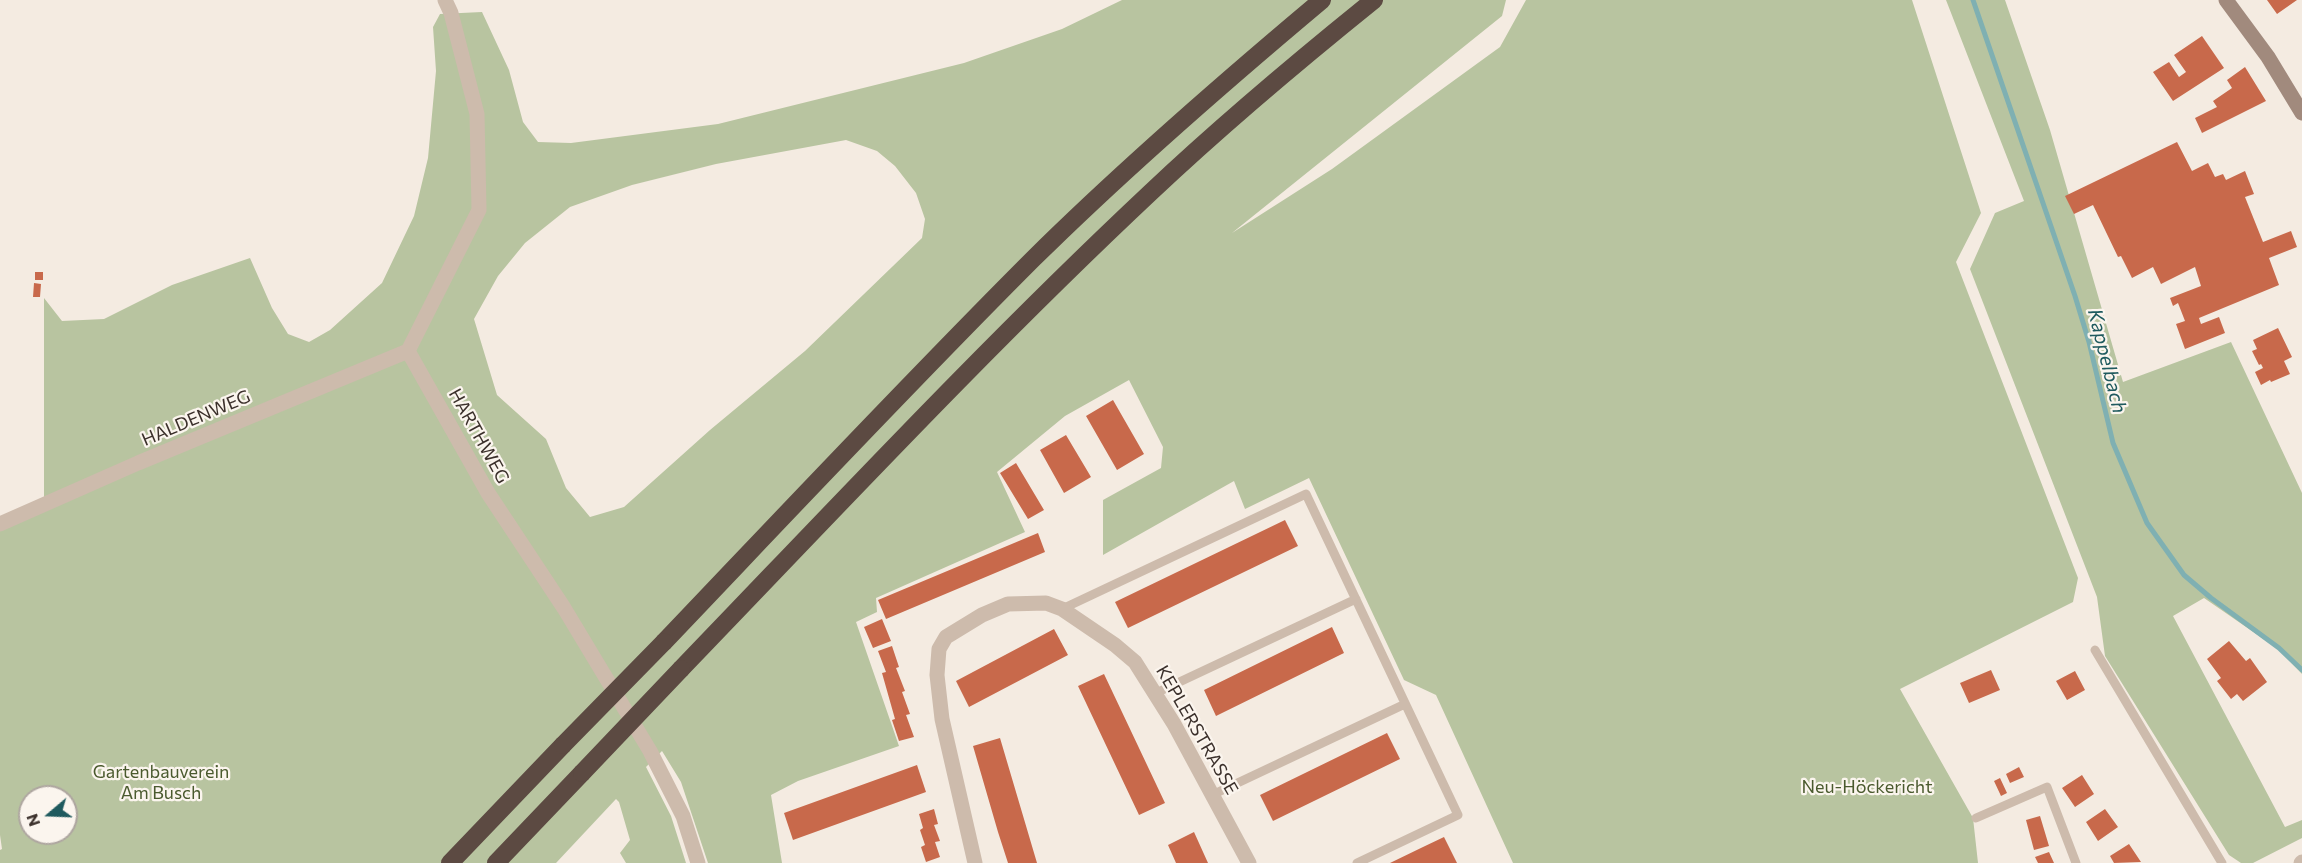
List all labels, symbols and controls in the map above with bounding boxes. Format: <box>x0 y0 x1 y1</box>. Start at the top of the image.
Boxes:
water label: Kappelbach <box>2082 306 2132 416</box>
street label: HALDENWEG <box>138 385 254 451</box>
street label: HARTHWEG <box>444 385 514 487</box>
street label: KEPLERSTRASSE <box>1151 662 1243 798</box>
park label: Gartenbauverein Am Busch <box>93 761 229 804</box>
park label: Neu-Höckericht <box>1801 776 1933 798</box>
north arrow <box>18 785 78 845</box>
text: N <box>21 812 43 829</box>

